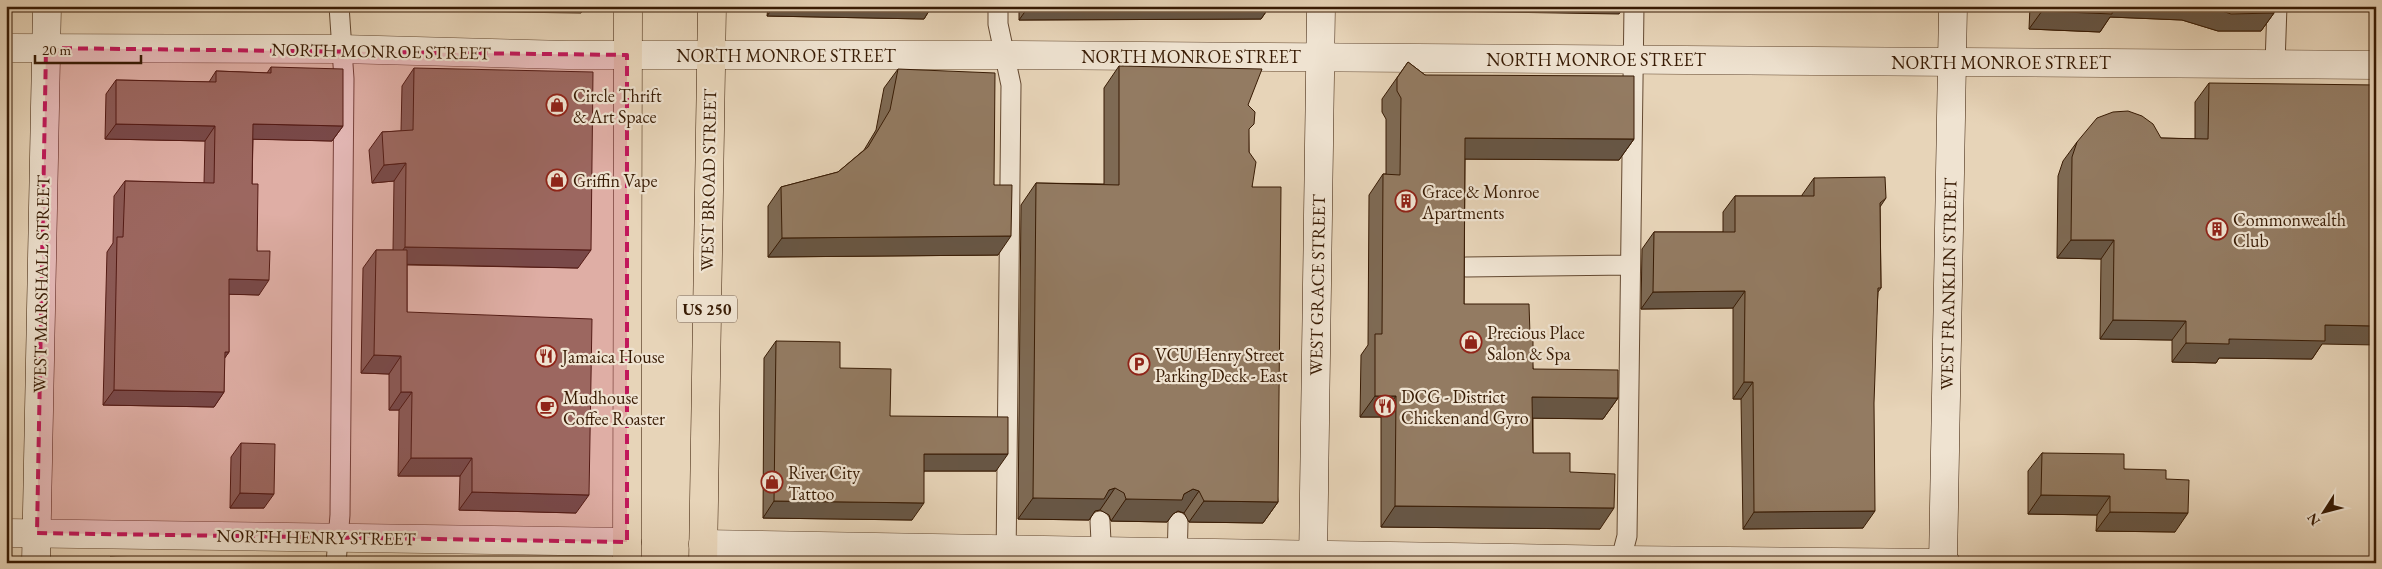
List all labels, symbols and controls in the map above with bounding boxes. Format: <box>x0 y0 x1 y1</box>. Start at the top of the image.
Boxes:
scale bar <box>35 32 141 64</box>
street label: NORTH MONROE STREET <box>271 38 492 64</box>
text: 20 m <box>42 40 71 59</box>
street label: NORTH MONROE STREET <box>676 44 897 67</box>
street label: NORTH MONROE STREET <box>1081 45 1302 68</box>
street label: NORTH MONROE STREET <box>1486 48 1707 71</box>
street label: NORTH MONROE STREET <box>1891 51 2112 74</box>
place label: Circle Thrift & Art Space <box>573 84 662 128</box>
street label: WEST BROAD STREET <box>695 88 721 271</box>
shop icon: Circle Thrift & Art Space <box>545 93 569 117</box>
shop icon: Griffin Vape <box>545 168 569 192</box>
place label: Griffin Vape <box>573 169 657 192</box>
street label: WEST MARSHALL STREET <box>28 174 54 393</box>
street label: WEST FRANKLIN STREET <box>1935 177 1961 390</box>
place label: Grace & Monroe Apartments <box>1421 180 1539 224</box>
building icon: Grace & Monroe Apartments <box>1394 189 1418 213</box>
street label: WEST GRACE STREET <box>1304 193 1330 376</box>
place label: Commonwealth Club <box>2233 208 2346 252</box>
building icon: Commonwealth Club <box>2205 217 2229 241</box>
road number: US 250 <box>677 296 737 322</box>
place label: Precious Place Salon & Spa <box>1487 321 1585 365</box>
shop icon: Precious Place Salon & Spa <box>1459 330 1483 354</box>
place label: VCU Henry Street Parking Deck - East <box>1155 343 1288 387</box>
restaurant icon: Jamaica House <box>534 344 558 368</box>
place label: Jamaica House <box>560 345 665 368</box>
parking icon: VCU Henry Street Parking Deck - East <box>1127 352 1151 376</box>
place label: DCG - District Chicken and Gyro <box>1401 385 1529 429</box>
place label: Mudhouse Coffee Roaster <box>563 386 665 430</box>
restaurant icon: DCG - District Chicken and Gyro <box>1373 394 1397 418</box>
cafe icon: Mudhouse Coffee Roaster <box>535 395 559 419</box>
place label: River City Tattoo <box>788 461 860 505</box>
shop icon: River City Tattoo <box>760 470 784 494</box>
north arrow <box>2300 486 2350 536</box>
text: N <box>2302 509 2324 530</box>
street label: NORTH HENRY STREET <box>216 524 417 550</box>

